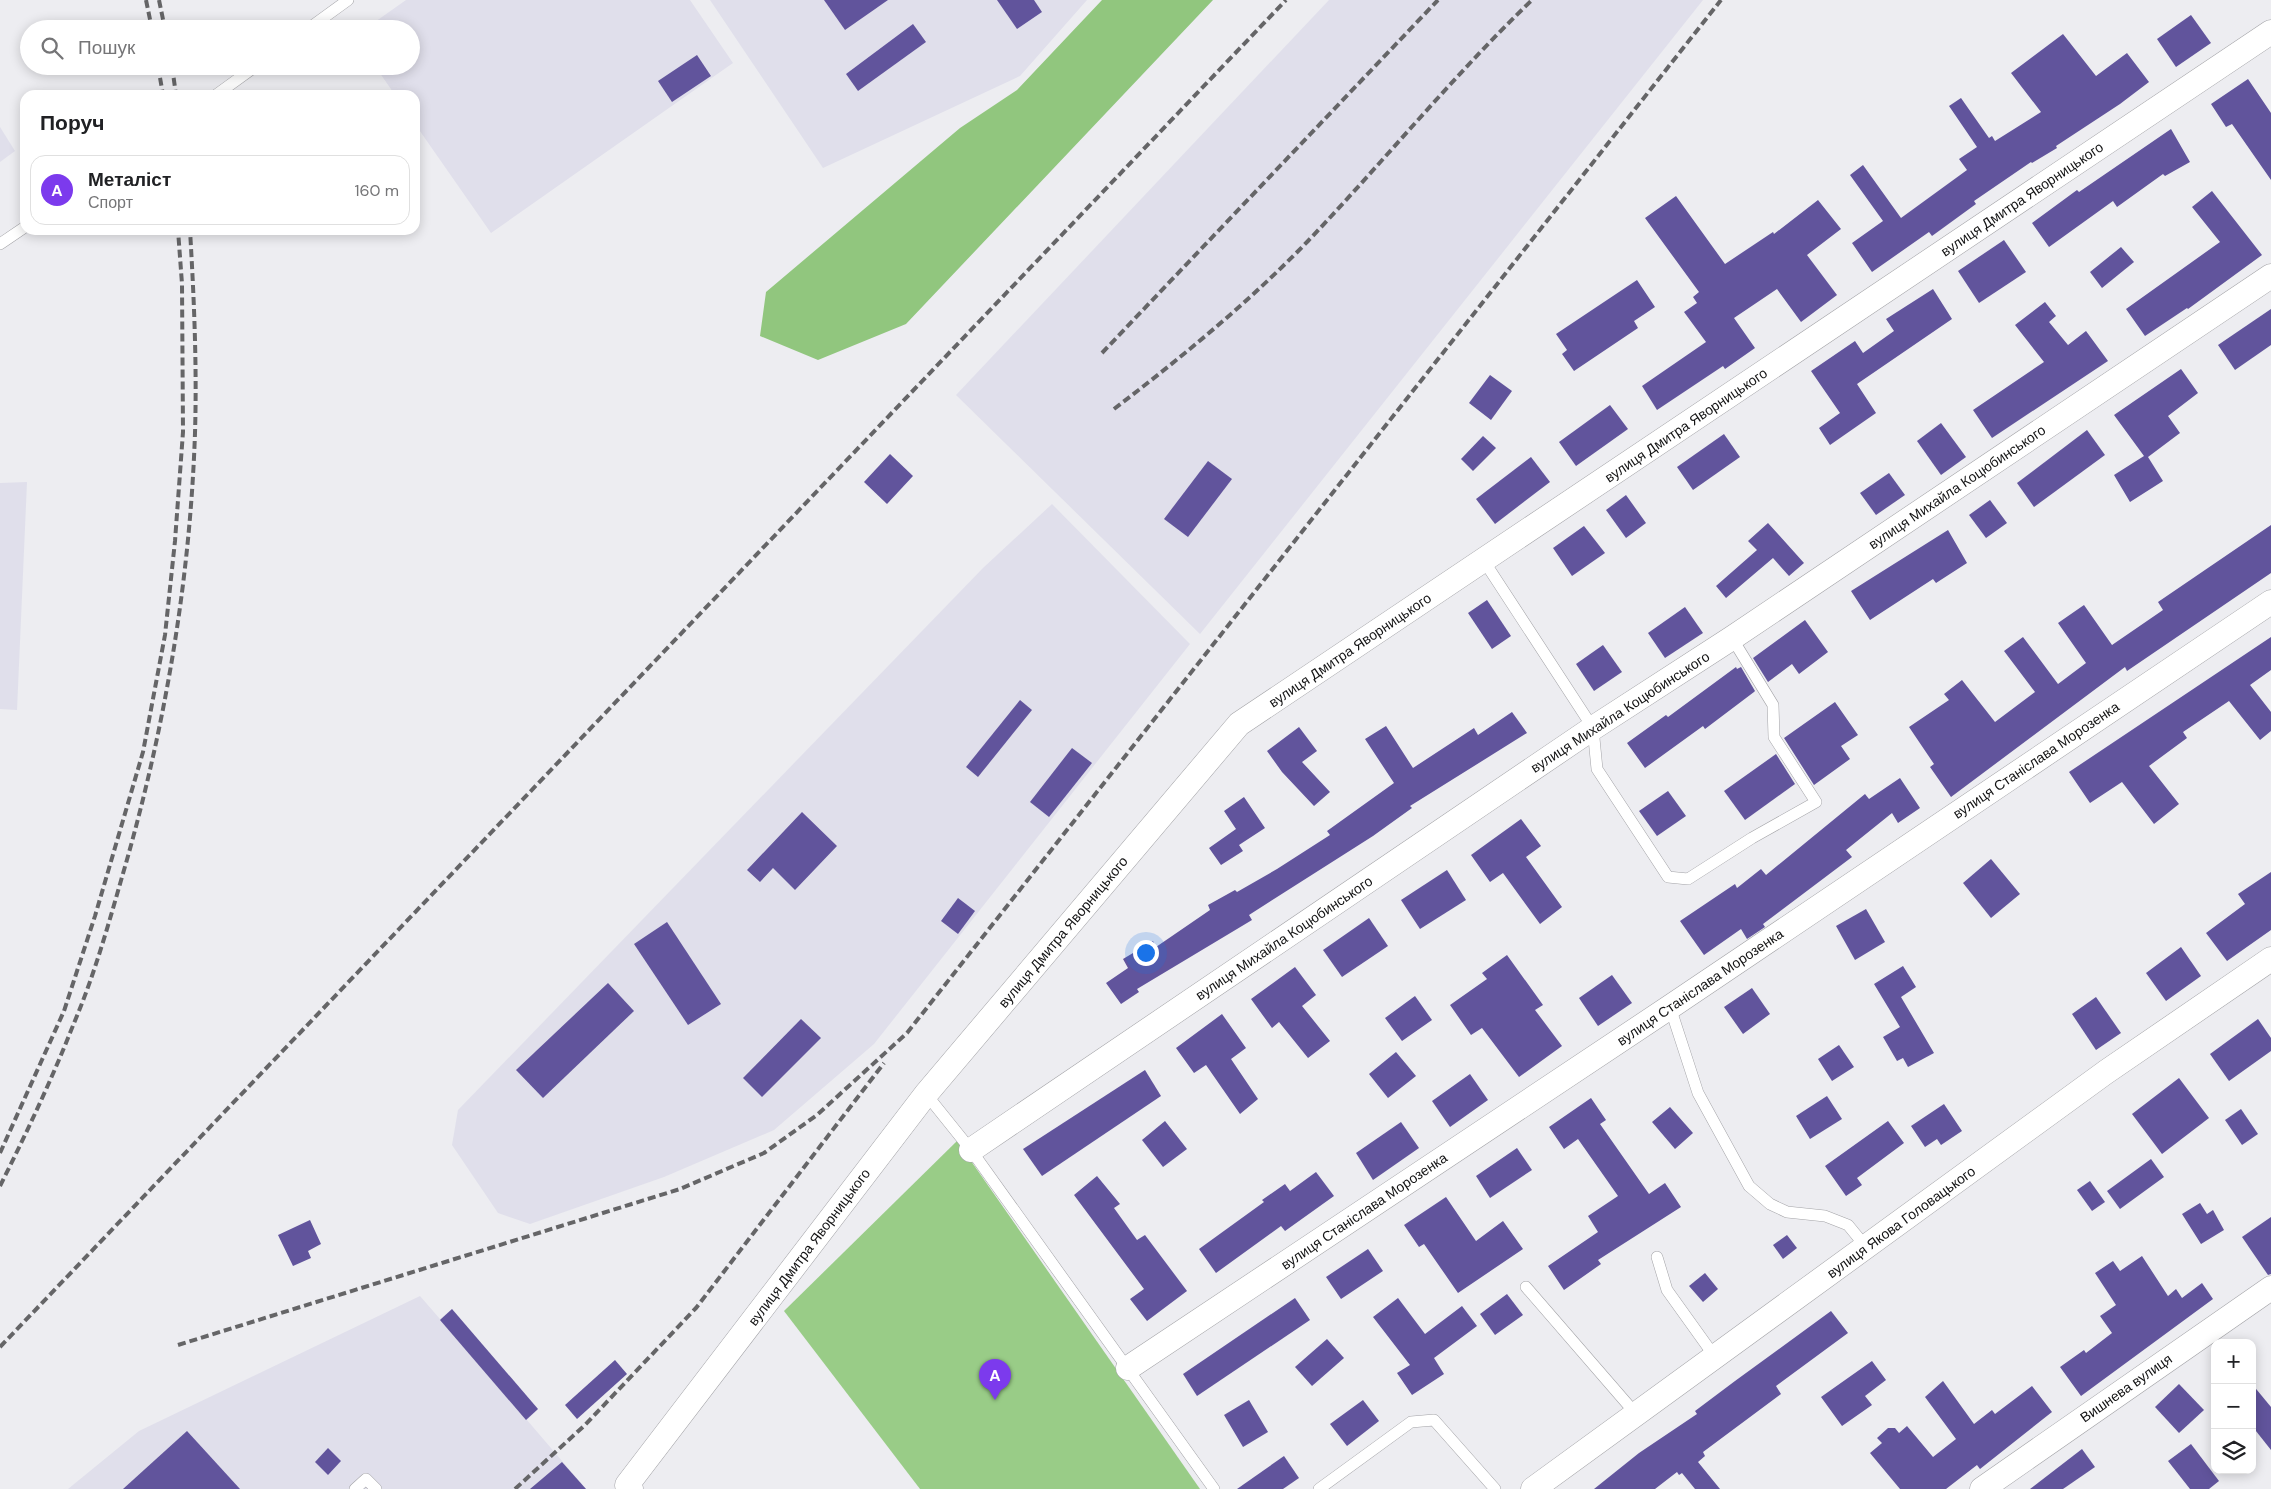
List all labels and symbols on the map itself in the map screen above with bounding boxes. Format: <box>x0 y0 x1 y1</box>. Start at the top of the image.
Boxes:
street label: вулиця Дмитра Яворницького <box>1937 138 2107 260</box>
street label: вулиця Дмитра Яворницького <box>1601 364 1771 486</box>
street label: вулиця Михайла Коцюбинського <box>1865 421 2049 553</box>
street label: вулиця Дмитра Яворницького <box>1265 589 1435 711</box>
street label: вулиця Михайла Коцюбинського <box>1527 647 1713 777</box>
street label: вулиця Станіслава Морозенка <box>1949 697 2123 823</box>
street label: вулиця Дмитра Яворницького <box>994 852 1132 1011</box>
street label: вулиця Михайла Коцюбинського <box>1192 872 1376 1004</box>
street label: вулиця Станіслава Морозенка <box>1613 924 1787 1050</box>
your location <box>1133 940 1159 966</box>
street label: вулиця Станіслава Морозенка <box>1277 1148 1451 1274</box>
street label: вулиця Якова Головацького <box>1823 1162 1979 1282</box>
street label: вулиця Дмитра Яворницького <box>744 1165 874 1329</box>
street label: Вишнева вулиця <box>2077 1350 2175 1426</box>
pin: A <box>979 1359 1011 1400</box>

